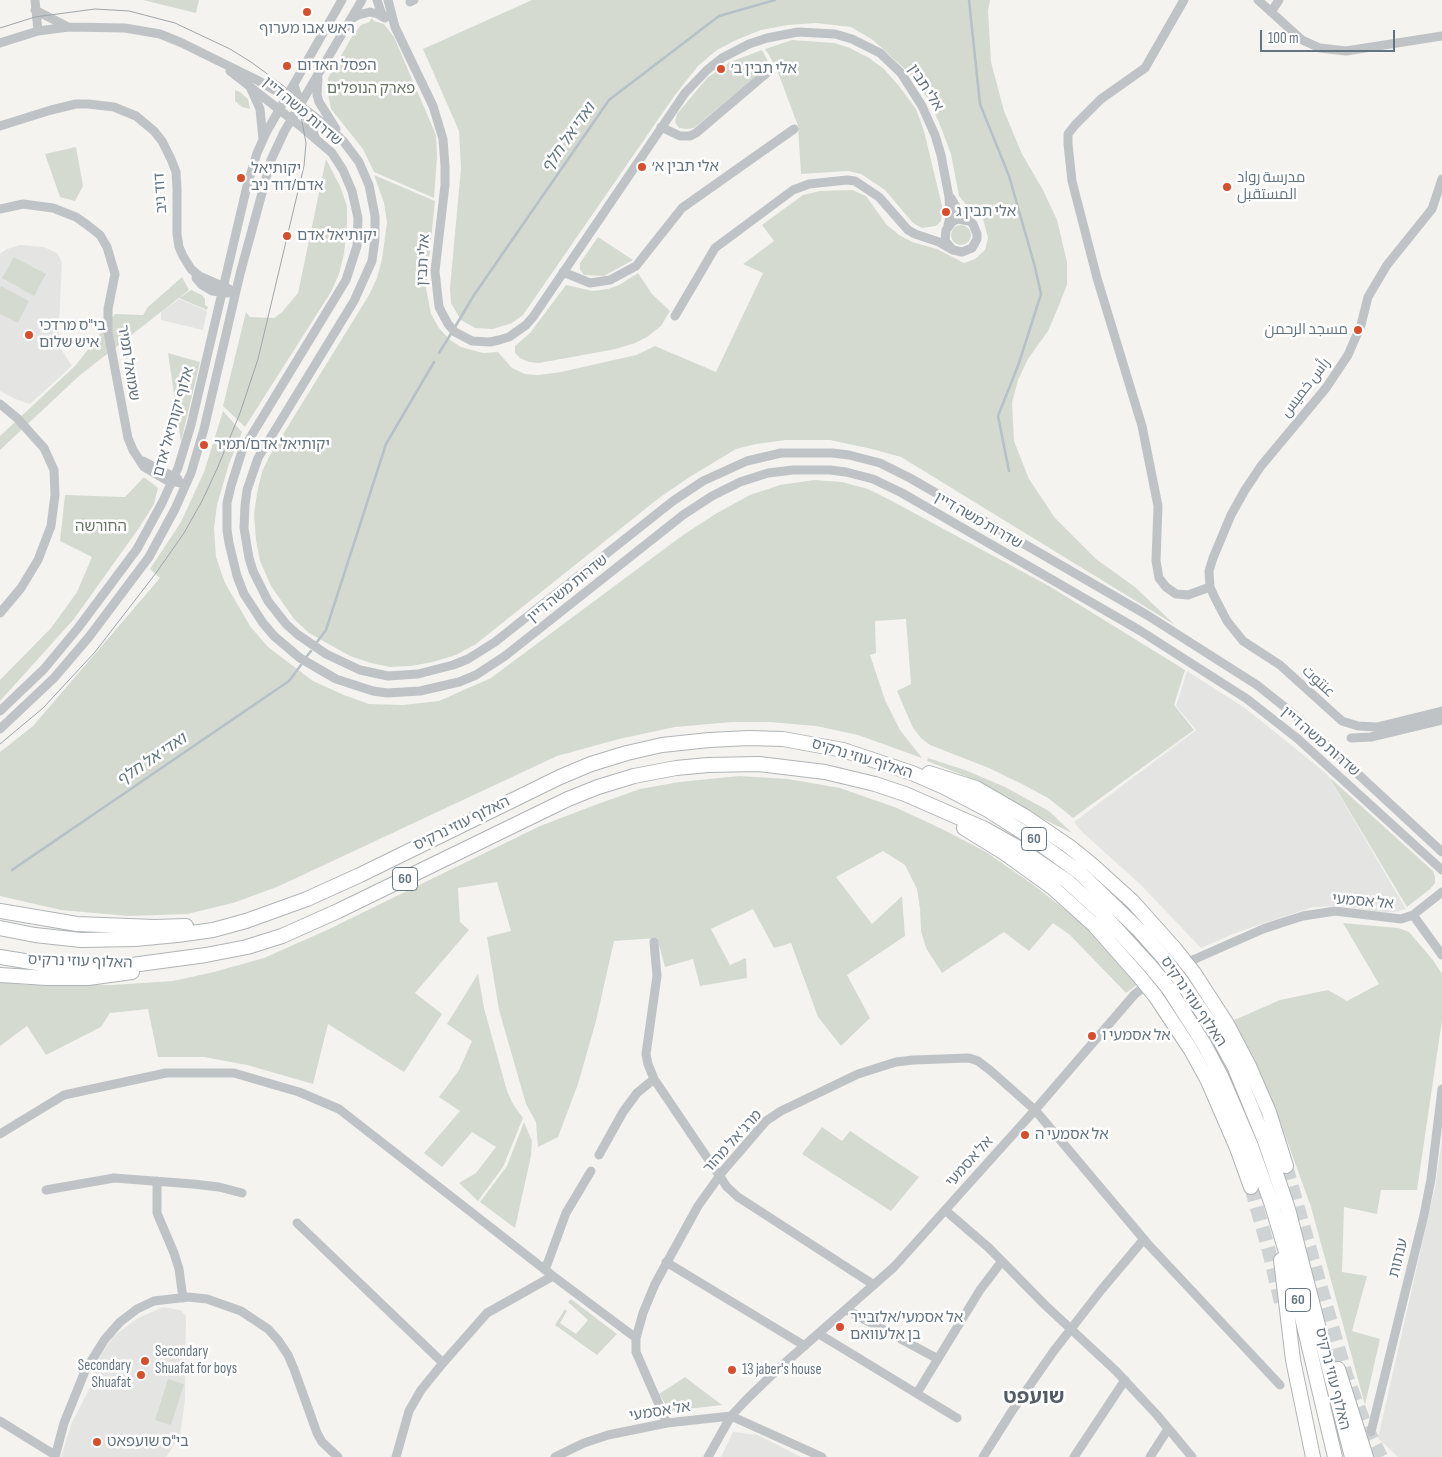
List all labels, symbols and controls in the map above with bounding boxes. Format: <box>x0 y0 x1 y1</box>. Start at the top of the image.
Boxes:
marker: ראש אבו מערוף <box>301 6 313 18</box>
place label: ראש אבו מערוף <box>259 20 355 38</box>
scale bar <box>1262 20 1397 52</box>
text: 100 m <box>1268 29 1299 48</box>
place label: הפסל האדום <box>297 57 377 75</box>
marker: הפסל האדום <box>281 60 293 72</box>
place label: אלי תבין ב׳ <box>731 60 797 78</box>
street label: אלי תבין <box>903 61 947 115</box>
marker: אלי תבין ב׳ <box>715 63 727 75</box>
street label: שדרות משה דיין <box>259 74 345 150</box>
park label: פארק הנופלים <box>327 80 415 98</box>
water label: ואדי אל חלף <box>538 100 600 176</box>
place label: אלי תבין א׳ <box>652 158 719 176</box>
place label: יקותיאל אדם/דוד ניב <box>251 160 324 195</box>
marker: אלי תבין א׳ <box>636 161 648 173</box>
place label: مدرسة رواد المستقبل <box>1237 169 1305 204</box>
street label: דוד ניב <box>151 172 171 214</box>
marker: יקותיאל אדם/דוד ניב <box>235 172 247 184</box>
marker: مدرسة رواد المستقبل <box>1221 181 1233 193</box>
place label: אלי תבין ג <box>956 203 1016 221</box>
marker: אלי תבין ג <box>940 206 952 218</box>
place label: יקותיאל אדם <box>297 227 377 245</box>
marker: יקותיאל אדם <box>281 230 293 242</box>
street label: אלי תבין <box>414 233 434 287</box>
place label: בי"ס מרדכי איש שלום <box>39 317 106 352</box>
place label: مسجد الرحمن <box>1264 321 1348 339</box>
street label: שמואל תמיר <box>113 324 143 402</box>
marker: مسجد الرحمن <box>1352 324 1364 336</box>
marker: בי"ס מרדכי איש שלום <box>23 329 35 341</box>
street label: رأس خميس <box>1277 355 1335 421</box>
street label: אלוף יקותיאל אדם <box>150 365 198 479</box>
place label: יקותיאל אדם/תמיר <box>214 436 330 454</box>
marker: יקותיאל אדם/תמיר <box>198 439 210 451</box>
street label: שדרות משה דיין <box>931 489 1025 553</box>
park label: החורשה <box>75 518 127 536</box>
street label: שדרות משה דיין <box>524 551 612 627</box>
street label: عنتوت <box>1298 662 1338 702</box>
street label: שדרות משה דיין <box>1277 703 1363 781</box>
water label: ואדי אל חלף <box>113 730 191 790</box>
street label: האלוף עוזי נרקיס <box>809 735 915 783</box>
street label: האלוף עוזי נרקיס <box>411 793 513 855</box>
road number: 60 <box>1022 828 1046 851</box>
road number: 60 <box>392 868 418 891</box>
street label: אל אסמעי <box>1331 890 1395 914</box>
street label: האלוף עוזי נרקיס <box>27 951 133 973</box>
street label: האלוף עוזי נרקיס <box>1156 953 1230 1051</box>
place label: אל אסמעי ו <box>1102 1027 1171 1045</box>
marker: אל אסמעי ו <box>1086 1030 1098 1042</box>
street label: מרג' אל מהור <box>700 1107 766 1177</box>
place label: אל אסמעי ה <box>1035 1126 1109 1144</box>
marker: אל אסמעי ה <box>1019 1129 1031 1141</box>
street label: אל אסמעי <box>943 1133 997 1191</box>
street label: ענתות <box>1385 1237 1413 1279</box>
road number: 60 <box>1286 1288 1310 1312</box>
place label: אל אסמעי/אלזבייר בן אלעוואם <box>850 1309 963 1344</box>
marker: אל אסמעי/אלזבייר בן אלעוואם <box>834 1321 846 1333</box>
street label: האלוף עוזי נרקיס <box>1311 1326 1353 1432</box>
place label: Secondary Shuafat for boys <box>155 1343 237 1378</box>
marker: Secondary Shuafat for boys <box>139 1355 151 1367</box>
place label: Secondary Shuafat <box>78 1357 131 1392</box>
place label: 13 jaber's house <box>742 1361 821 1379</box>
marker: 13 jaber's house <box>726 1364 738 1376</box>
marker: Secondary Shuafat <box>135 1369 147 1381</box>
district label: שועפט <box>1004 1386 1064 1410</box>
street label: אל אסמעי <box>628 1398 692 1426</box>
place label: בי"ס שועפאט <box>107 1433 189 1451</box>
marker: בי"ס שועפאט <box>91 1436 103 1448</box>

